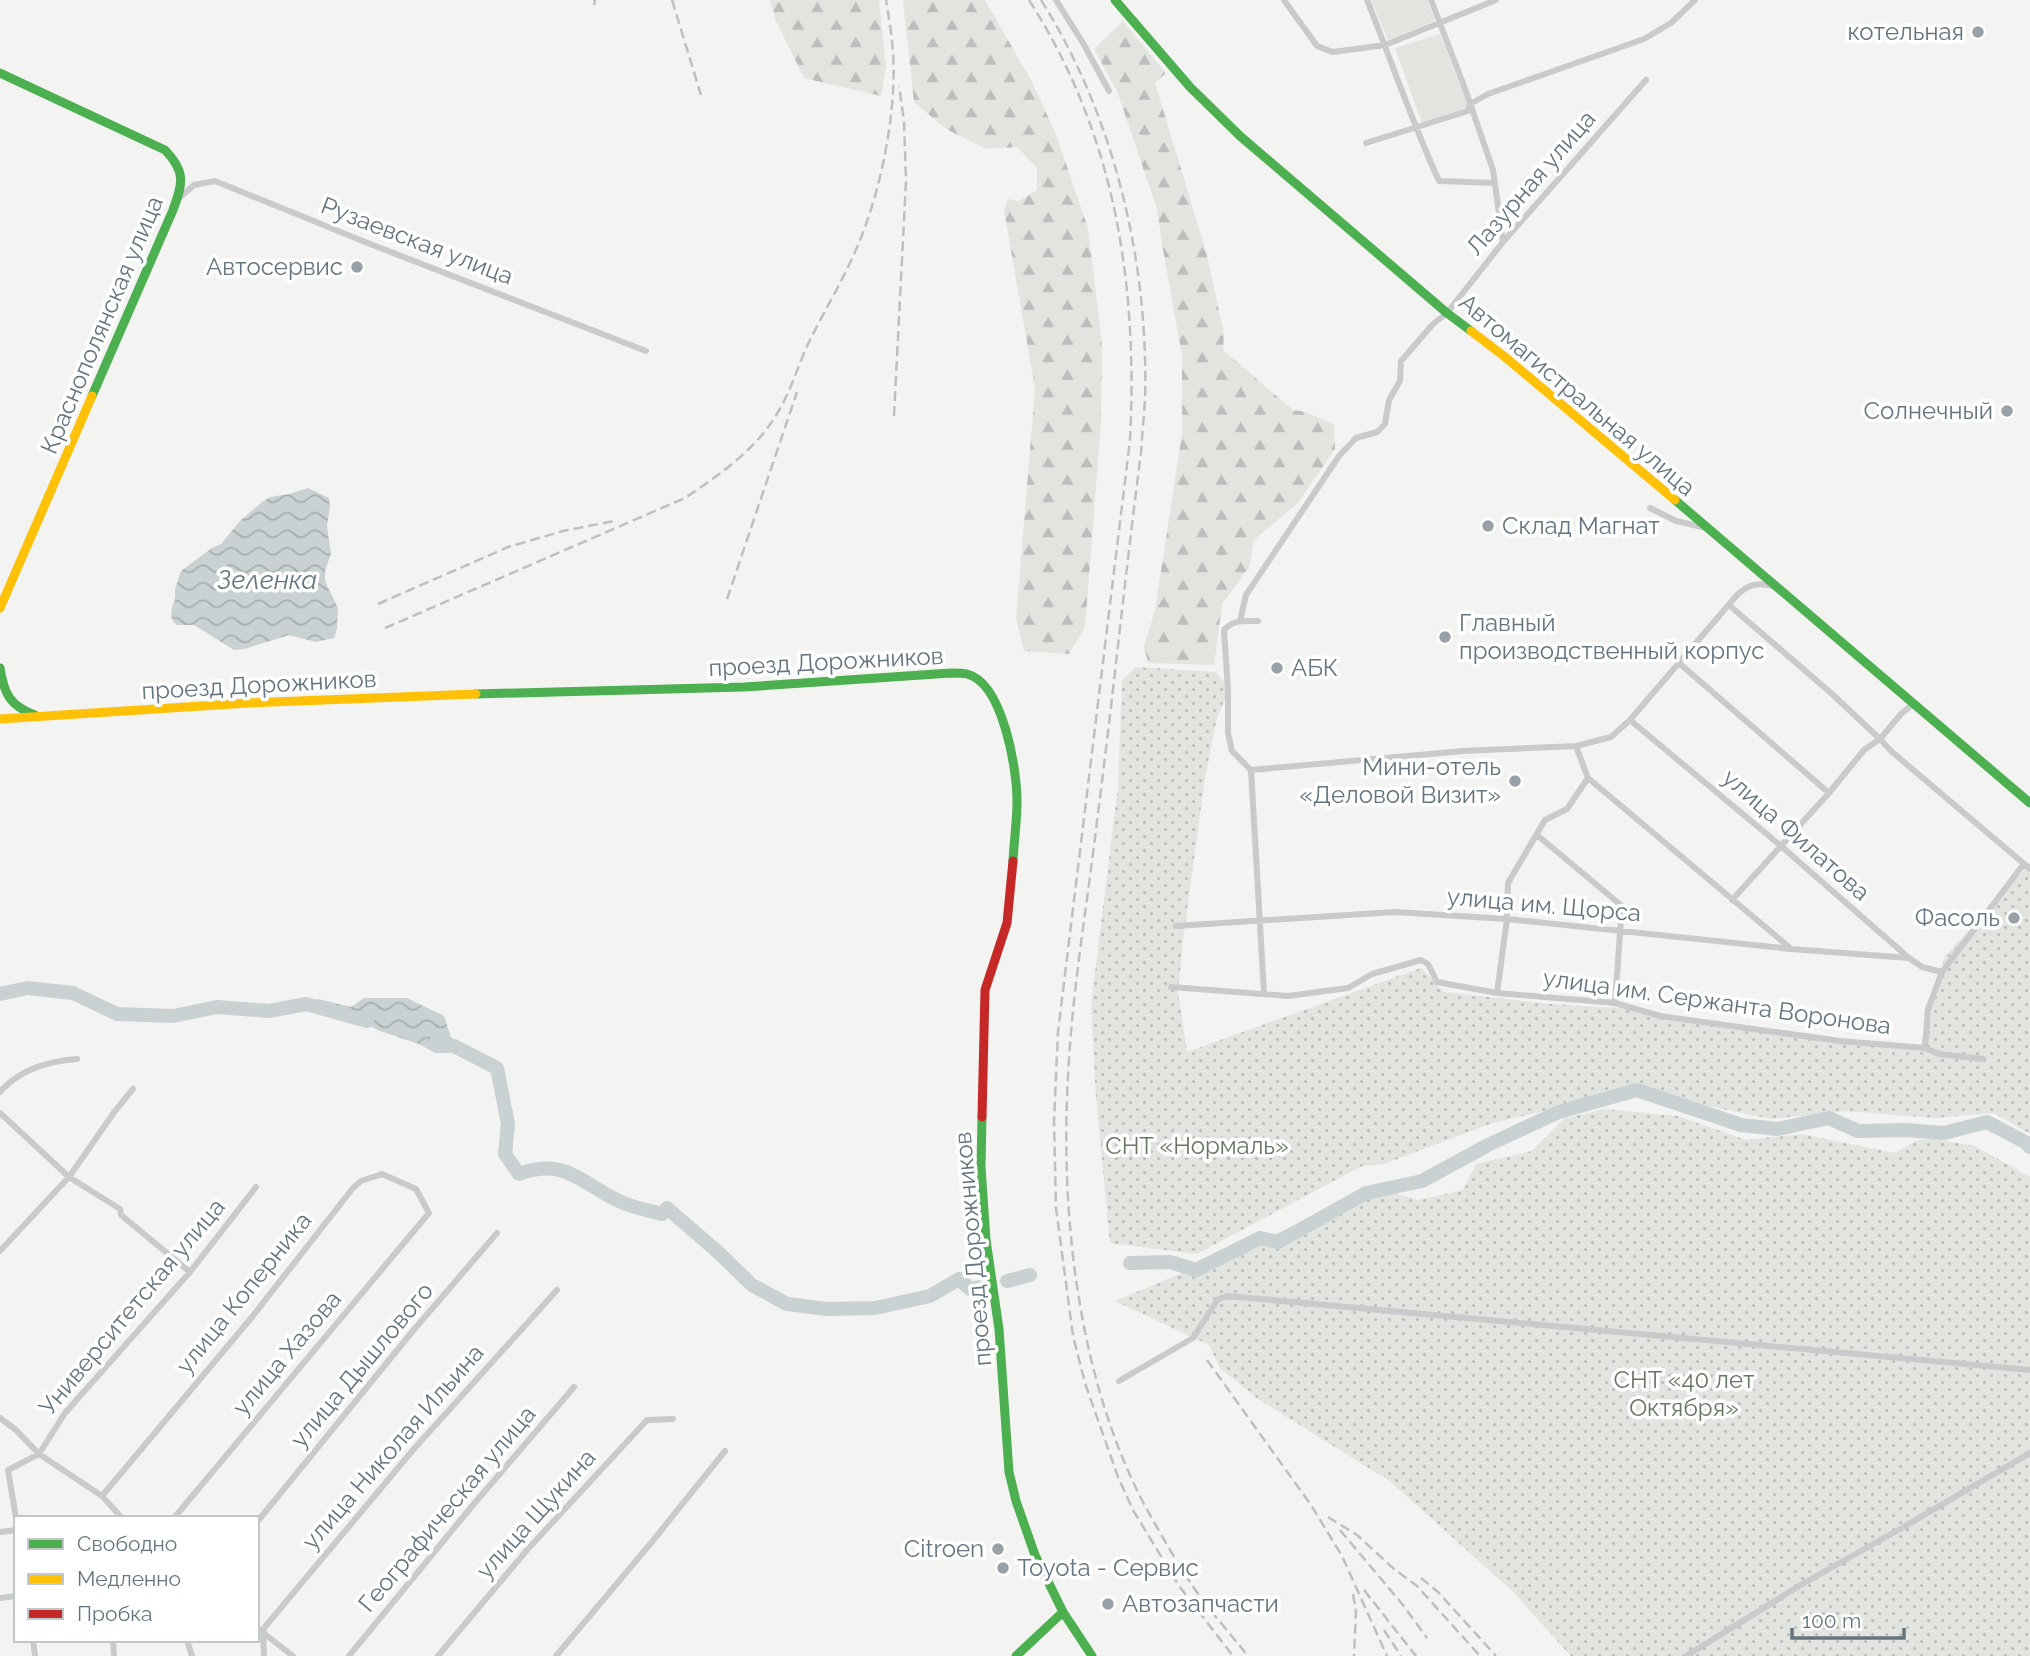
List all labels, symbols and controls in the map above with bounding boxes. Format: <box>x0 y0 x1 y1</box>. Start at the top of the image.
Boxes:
place label: котельная <box>1847 17 1964 46</box>
marker: котельная <box>1970 24 1986 40</box>
street label: Лазурная улица <box>1460 104 1601 261</box>
street label: Рузаевская улица <box>317 191 517 291</box>
street label: Краснополянская улица <box>34 192 169 458</box>
place label: Автосервис <box>206 252 343 281</box>
marker: Автосервис <box>349 259 365 275</box>
street label: Автомагистральная улица <box>1453 287 1701 502</box>
place label: Солнечный <box>1864 396 1993 425</box>
marker: Солнечный <box>1999 403 2015 419</box>
place label: Склад Магнат <box>1502 511 1660 540</box>
marker: Склад Магнат <box>1480 518 1496 534</box>
water label: Зеленка <box>217 565 317 595</box>
place label: Главный производственный корпус <box>1459 608 1765 665</box>
marker: Главный производственный корпус <box>1437 629 1453 645</box>
street label: проезд Дорожников <box>708 641 944 682</box>
place label: АБК <box>1291 653 1338 682</box>
marker: АБК <box>1269 660 1285 676</box>
street label: проезд Дорожников <box>141 664 377 705</box>
place label: Мини-отель «Деловой Визит» <box>1299 752 1501 809</box>
street label: улица Филатова <box>1717 763 1876 907</box>
marker: Мини-отель «Деловой Визит» <box>1507 773 1523 789</box>
street label: улица им. Щорса <box>1446 882 1642 927</box>
place label: Фасоль <box>1915 903 2000 932</box>
marker: Фасоль <box>2006 910 2022 926</box>
street label: улица им. Сержанта Воронова <box>1541 963 1893 1040</box>
street label: проезд Дорожников <box>948 1131 997 1368</box>
park label: СНТ «Нормаль» <box>1105 1131 1289 1160</box>
street label: Университетская улица <box>33 1193 231 1421</box>
street label: улица Коперника <box>170 1206 318 1379</box>
street label: улица Дышлового <box>284 1276 439 1453</box>
street label: улица Хазова <box>226 1285 347 1421</box>
street label: улица Николая Ильина <box>296 1338 490 1555</box>
park label: СНТ «40 лет Октября» <box>1613 1365 1755 1422</box>
street label: Географическая улица <box>352 1400 541 1618</box>
street label: улица Щукина <box>470 1443 601 1585</box>
legend <box>14 1516 259 1642</box>
text: Свободно <box>77 1531 177 1556</box>
place label: Citroen <box>904 1534 984 1563</box>
marker: Citroen <box>990 1541 1006 1557</box>
place label: Toyota - Сервис <box>1017 1553 1199 1582</box>
marker: Toyota - Сервис <box>995 1560 1011 1576</box>
text: Медленно <box>77 1566 181 1591</box>
place label: Автозапчасти <box>1122 1589 1279 1618</box>
marker: Автозапчасти <box>1100 1596 1116 1612</box>
scale bar <box>1792 1596 1904 1640</box>
text: Пробка <box>77 1601 153 1626</box>
text: 100 m <box>1802 1608 1861 1633</box>

